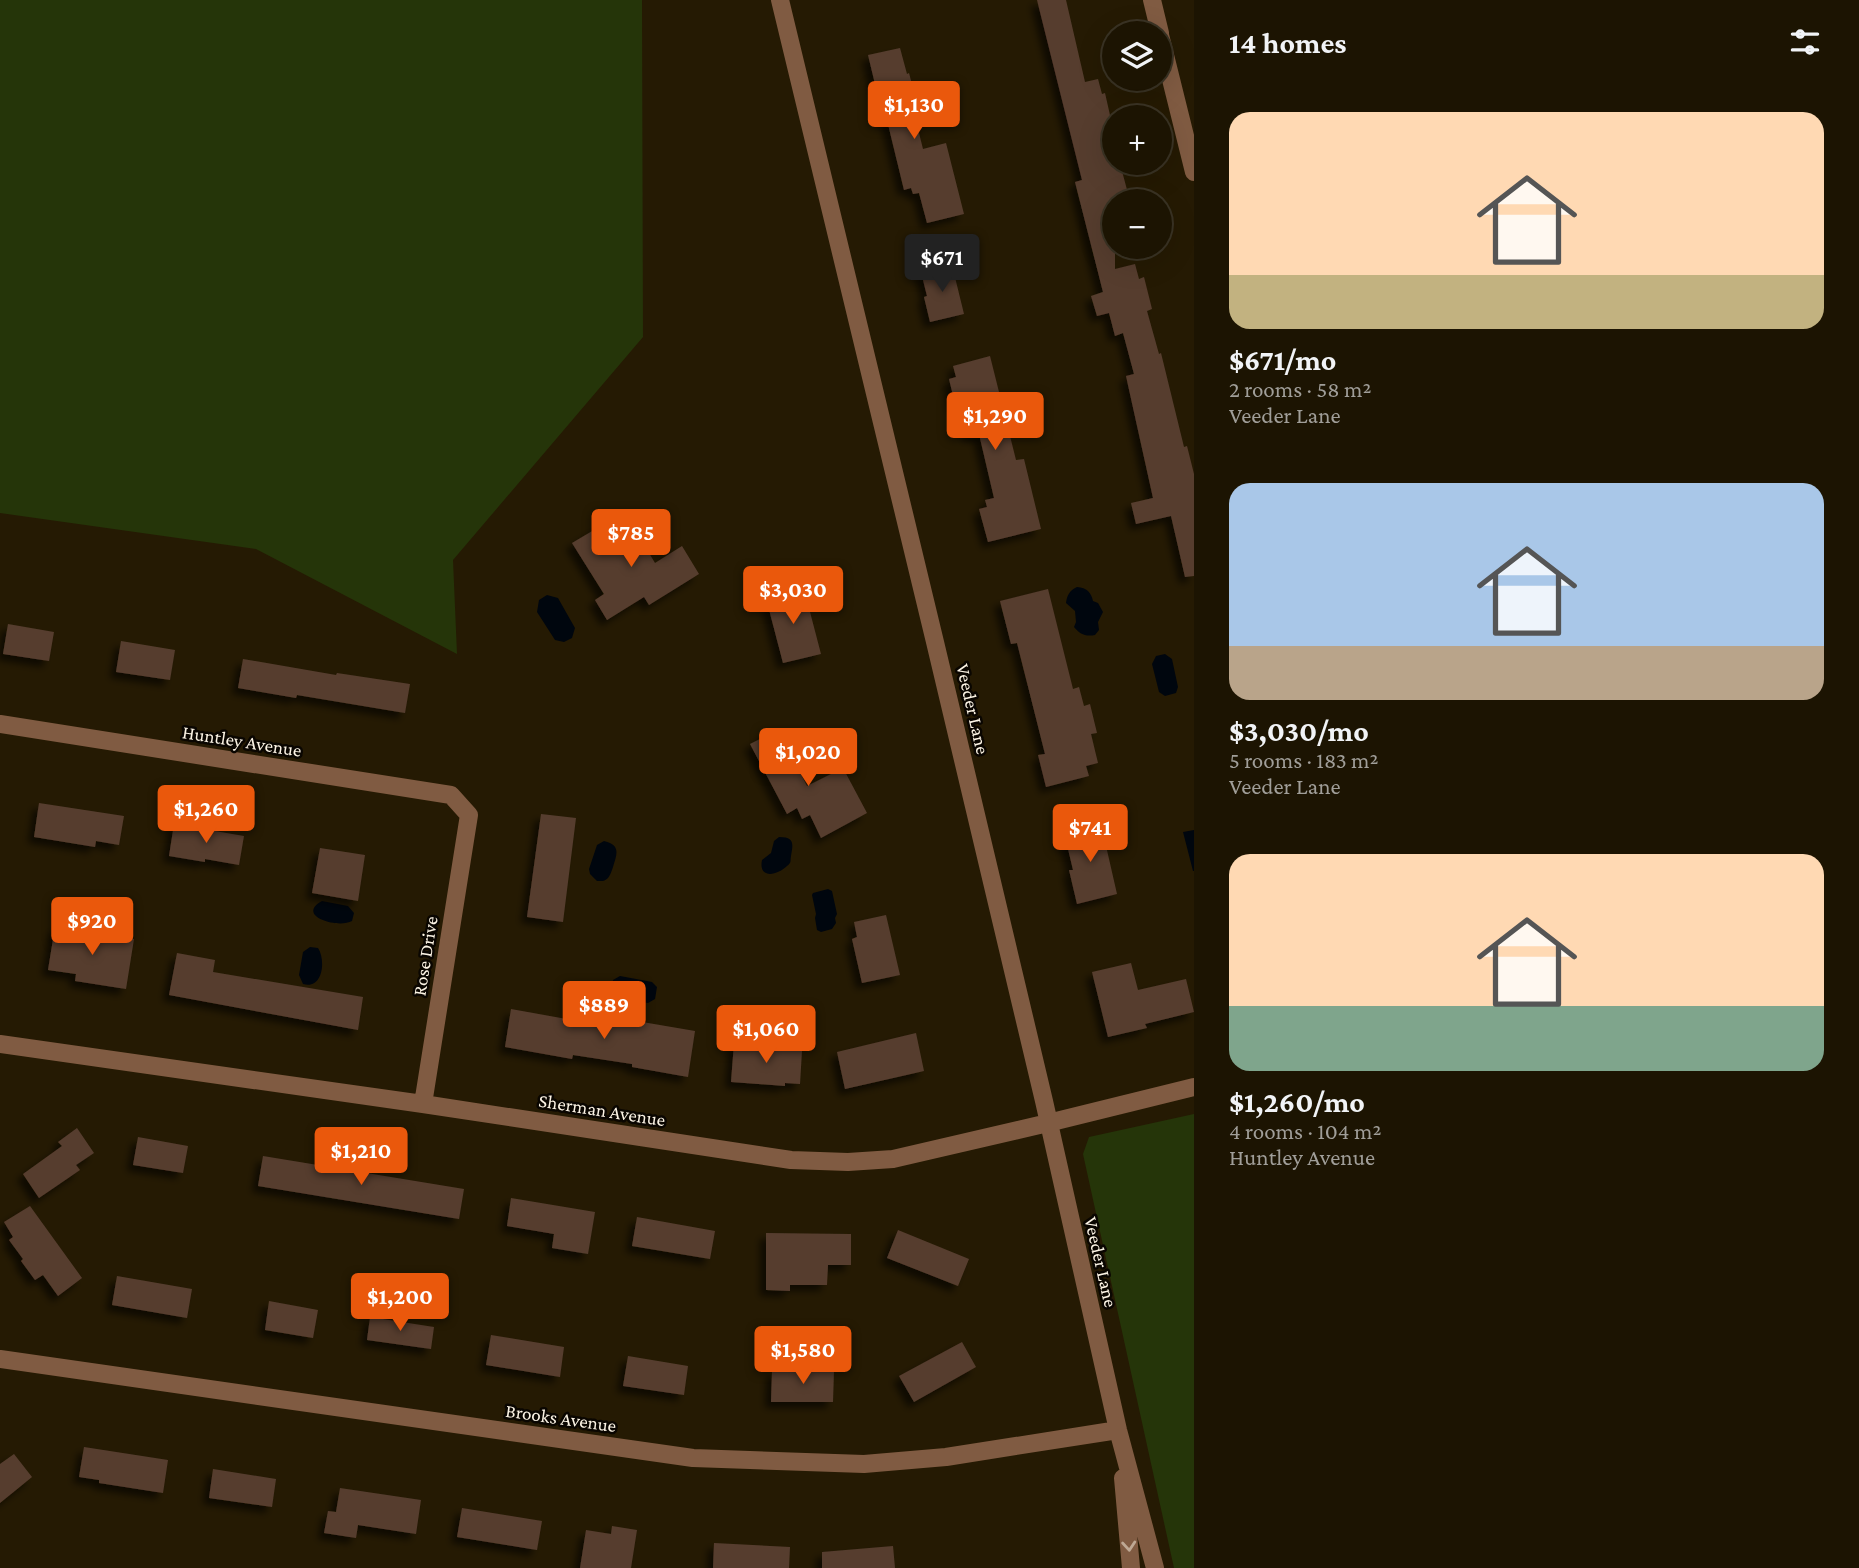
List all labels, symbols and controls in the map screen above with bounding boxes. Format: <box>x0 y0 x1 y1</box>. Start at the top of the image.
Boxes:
map controls <box>1102 21 1172 259</box>
button: layers <box>1102 21 1172 91</box>
icon: filters <box>1786 23 1824 61</box>
text: 14 homes <box>1229 26 1347 59</box>
pin: $1,130 <box>857 82 971 141</box>
text: $1,130 <box>884 91 944 117</box>
button: + <box>1102 105 1172 175</box>
icon: home <box>1464 157 1590 283</box>
button: − <box>1102 189 1172 259</box>
pin: $671 <box>901 234 983 294</box>
text: $671 <box>921 244 963 270</box>
text: $671/mo <box>1229 343 1336 376</box>
text: 2 rooms · 58 m² <box>1229 376 1371 402</box>
pin: $1,290 <box>938 392 1052 452</box>
text: $1,290 <box>963 402 1027 428</box>
text: Veeder Lane <box>1229 402 1341 428</box>
pin: $785 <box>590 510 672 569</box>
text: $785 <box>608 519 654 545</box>
icon: home <box>1464 528 1590 654</box>
pin: $3,030 <box>736 566 850 626</box>
text: $3,030 <box>759 576 827 602</box>
street label: Veeder Lane <box>952 662 994 756</box>
text: $3,030/mo <box>1229 714 1369 747</box>
street label: Huntley Avenue <box>181 721 303 761</box>
pin: $1,020 <box>751 728 865 788</box>
text: $1,020 <box>775 738 841 764</box>
text: 5 rooms · 183 m² <box>1229 747 1379 773</box>
text: Veeder Lane <box>1229 773 1341 799</box>
pin: $1,260 <box>149 786 263 845</box>
text: $1,260 <box>174 795 238 821</box>
pin: $741 <box>1049 804 1131 864</box>
text: $741 <box>1069 814 1111 840</box>
pin: $920 <box>51 898 133 957</box>
icon: home <box>1464 899 1590 1025</box>
text: $920 <box>67 907 117 933</box>
street label: Rose Drive <box>408 915 442 997</box>
pin: $889 <box>563 982 645 1041</box>
text: $889 <box>579 991 629 1017</box>
pin: $1,060 <box>709 1006 823 1065</box>
text: $1,060 <box>733 1015 799 1041</box>
text: $1,260/mo <box>1229 1085 1365 1118</box>
street label: Sherman Avenue <box>537 1090 667 1130</box>
text: 4 rooms · 104 m² <box>1229 1118 1381 1144</box>
pin: $1,210 <box>304 1128 418 1187</box>
text: $1,210 <box>331 1137 391 1163</box>
text: Huntley Avenue <box>1229 1144 1375 1170</box>
street label: Veeder Lane <box>1080 1215 1122 1309</box>
pin: $1,200 <box>343 1274 457 1333</box>
text: $1,200 <box>367 1283 433 1309</box>
pin: $1,580 <box>746 1326 860 1386</box>
text: $1,580 <box>770 1336 836 1362</box>
street label: Brooks Avenue <box>504 1400 618 1436</box>
one-way arrow <box>1121 1541 1136 1552</box>

